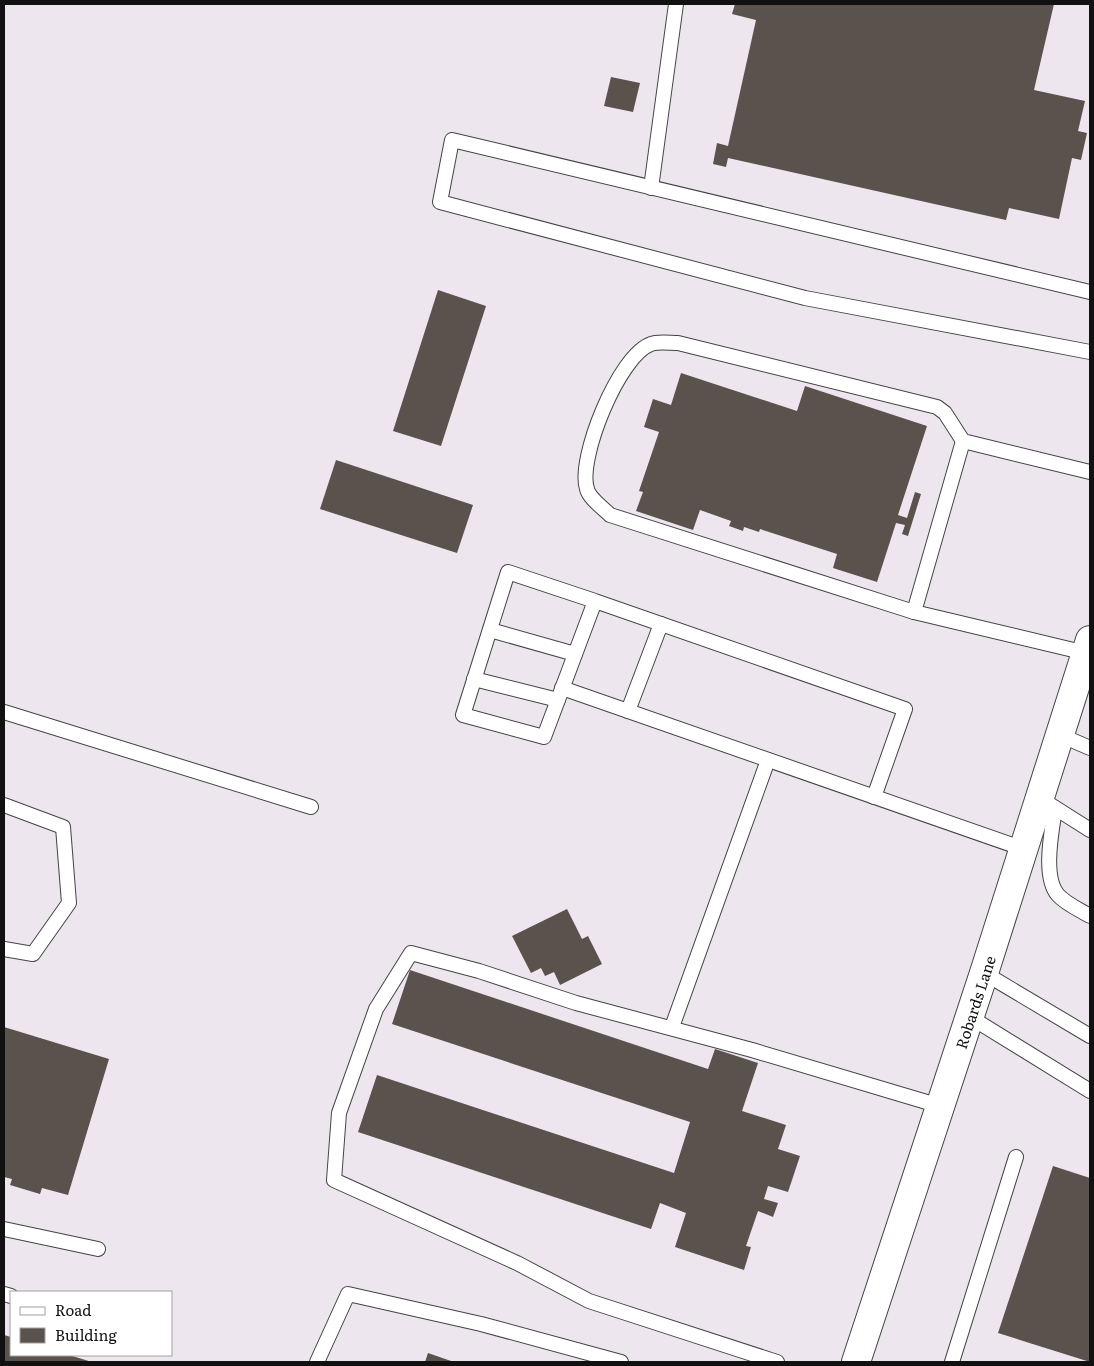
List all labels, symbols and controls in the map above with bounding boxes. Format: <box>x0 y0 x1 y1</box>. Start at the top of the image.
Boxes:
street label: Robards Lane <box>948 952 1000 1052</box>
legend <box>10 1291 172 1356</box>
text: Road <box>55 1298 91 1321</box>
text: Building <box>55 1323 117 1346</box>

